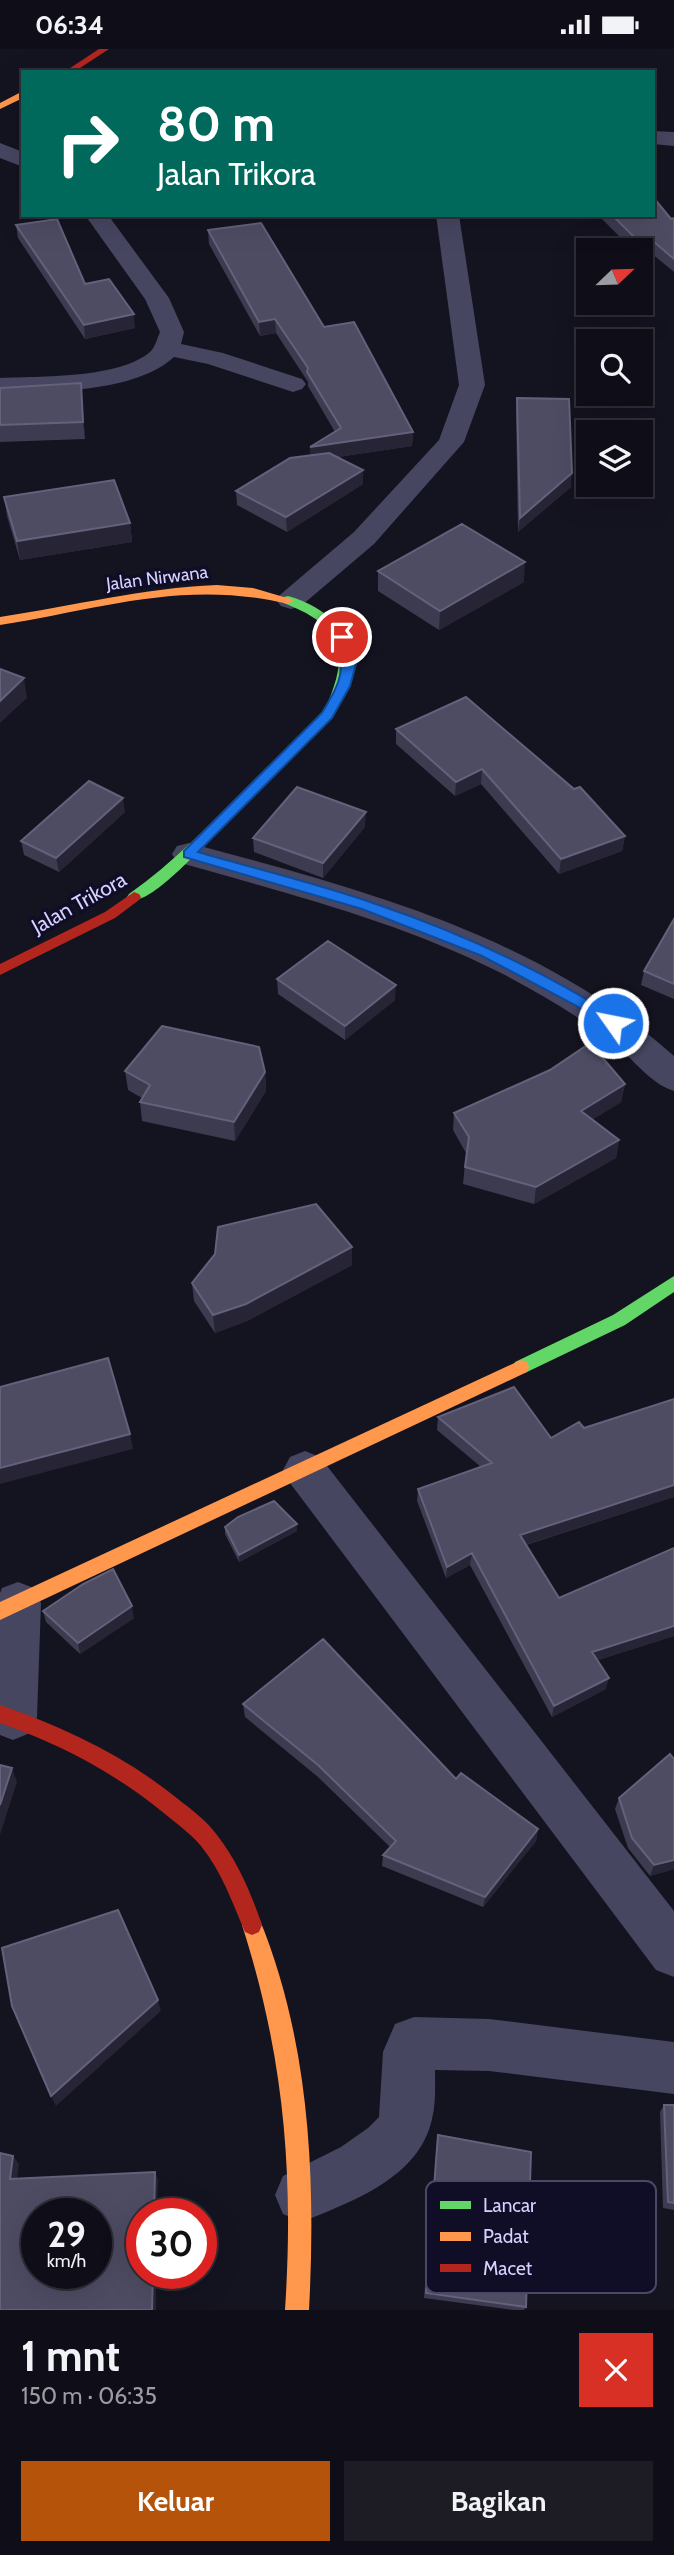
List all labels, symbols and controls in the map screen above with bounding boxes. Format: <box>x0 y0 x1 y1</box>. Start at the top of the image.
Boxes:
text: 06:34 <box>35 9 104 41</box>
text: 80 m <box>157 94 275 153</box>
icon: right <box>42 98 133 189</box>
text: Jalan Trikora <box>157 154 316 193</box>
north arrow <box>576 238 653 315</box>
map controls <box>576 238 653 497</box>
button: search <box>576 329 653 406</box>
button: layers <box>576 420 653 497</box>
street label: Jalan Nirwana <box>104 561 210 595</box>
pin <box>312 607 372 667</box>
icon: arrive <box>323 618 361 656</box>
street label: Jalan Trikora <box>26 866 130 939</box>
position arrow <box>576 986 650 1060</box>
legend <box>426 2181 656 2293</box>
text: Lancar <box>483 2194 536 2217</box>
speed limit sign: 30 <box>126 2198 217 2289</box>
text: 29 <box>47 2213 86 2256</box>
text: Padat <box>483 2225 529 2248</box>
text: km/h <box>47 2250 86 2272</box>
text: Macet <box>483 2257 533 2280</box>
text: 1 mnt <box>21 2330 120 2382</box>
button: close <box>579 2333 653 2407</box>
text: 150 m · 06:35 <box>21 2382 157 2410</box>
button: Keluar <box>21 2461 330 2541</box>
button: Bagikan <box>344 2461 653 2541</box>

